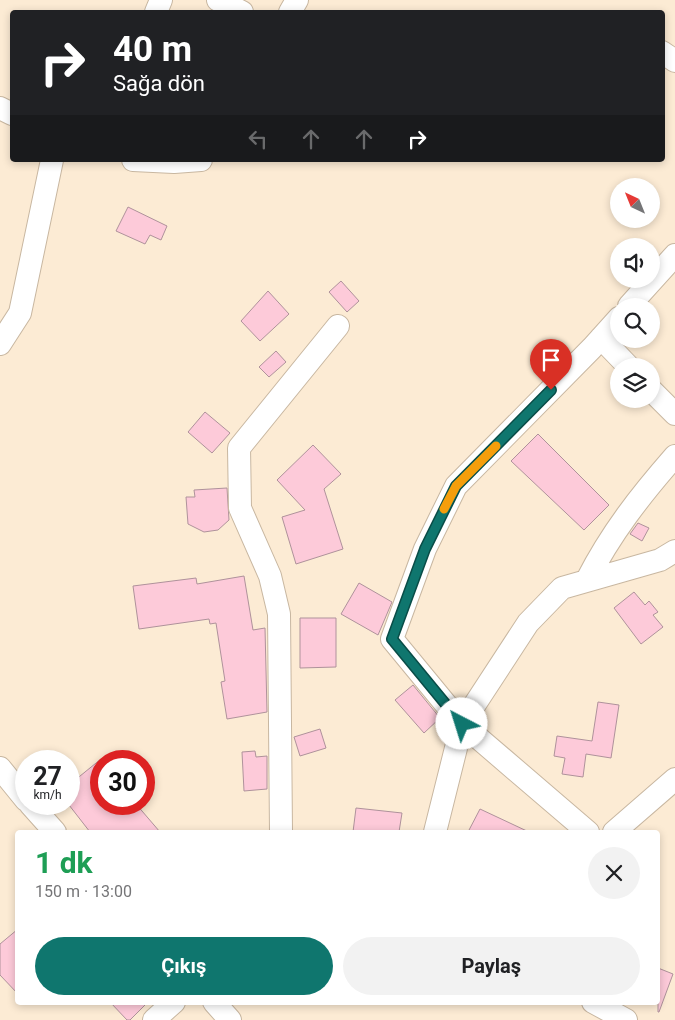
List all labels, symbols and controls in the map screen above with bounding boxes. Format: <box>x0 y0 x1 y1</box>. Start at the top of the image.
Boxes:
text: 40 m <box>113 29 192 70</box>
icon: right <box>30 30 95 95</box>
text: Sağa dön <box>113 71 205 96</box>
icon: left <box>244 125 272 153</box>
icon: ahead <box>297 125 325 153</box>
icon: ahead <box>350 125 378 153</box>
icon: right <box>403 125 431 153</box>
north arrow <box>610 178 660 228</box>
map controls <box>610 178 660 408</box>
button: sound <box>610 238 660 288</box>
button: search <box>610 298 660 348</box>
pin <box>530 339 572 390</box>
icon: arrive <box>537 346 565 374</box>
button: layers <box>610 358 660 408</box>
position arrow <box>435 697 487 749</box>
speed limit sign: 30 <box>90 750 155 815</box>
text: 27 <box>33 762 62 791</box>
text: km/h <box>33 788 62 802</box>
text: 1 dk <box>35 845 93 880</box>
button: close <box>588 847 640 899</box>
text: 150 m · 13:00 <box>35 882 132 901</box>
button: Çıkış <box>35 937 333 995</box>
button: Paylaş <box>343 937 640 995</box>

